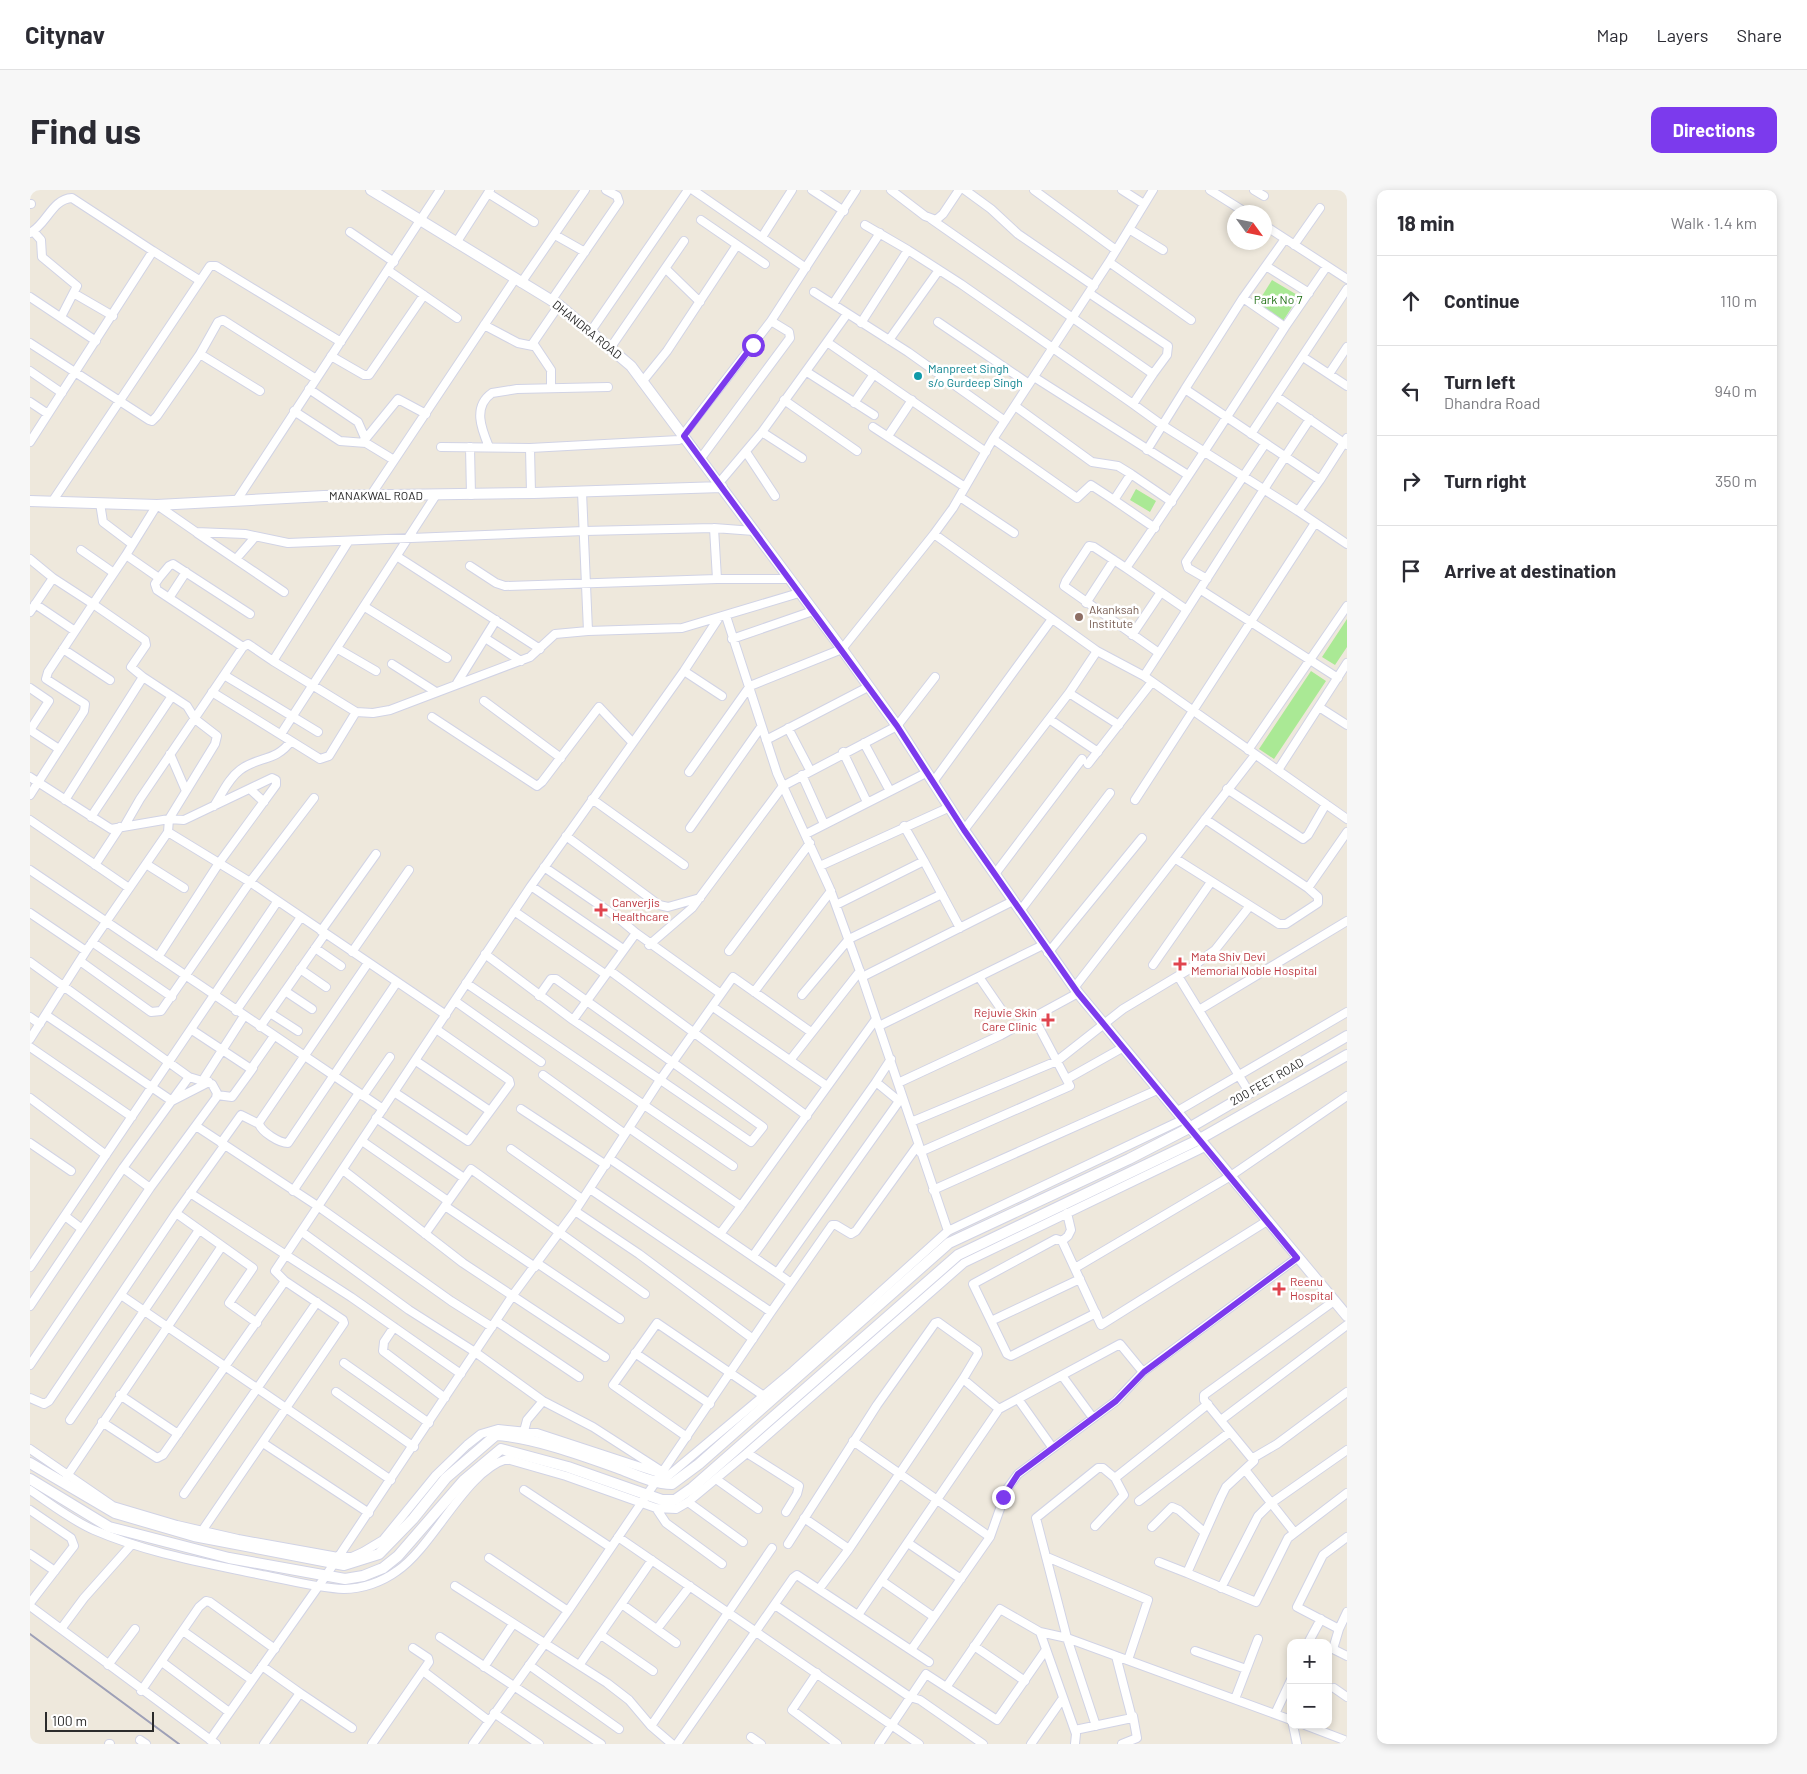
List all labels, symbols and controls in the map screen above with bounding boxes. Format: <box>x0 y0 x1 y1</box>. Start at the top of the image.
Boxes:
text: Citynav <box>25 20 105 49</box>
text: Map <box>1596 24 1628 46</box>
text: Layers <box>1656 24 1709 46</box>
text: Share <box>1737 24 1782 46</box>
button: Directions <box>1651 107 1777 153</box>
text: Find us <box>30 109 141 151</box>
north arrow <box>1227 205 1272 250</box>
text: 18 min <box>1397 210 1454 235</box>
text: Walk · 1.4 km <box>1671 213 1757 232</box>
icon: ahead <box>1397 287 1425 315</box>
text: Continue <box>1444 289 1520 312</box>
text: 110 m <box>1720 291 1757 310</box>
park label: Park No 7 <box>1254 292 1303 306</box>
street label: DHANDRA ROAD <box>550 297 625 361</box>
route start <box>742 334 765 357</box>
place label: Manpreet Singh s/o Gurdeep Singh <box>928 361 1023 389</box>
marker: Manpreet Singh s/o Gurdeep Singh <box>912 370 924 382</box>
text: Turn left <box>1444 370 1515 393</box>
icon: left <box>1397 377 1425 405</box>
text: 940 m <box>1714 381 1757 400</box>
text: Dhandra Road <box>1444 393 1540 412</box>
icon: right <box>1397 467 1425 495</box>
text: Turn right <box>1444 469 1526 492</box>
text: 350 m <box>1715 471 1757 490</box>
street label: MANAKWAL ROAD <box>329 488 423 502</box>
icon: arrive <box>1397 557 1425 585</box>
text: Arrive at destination <box>1444 559 1616 582</box>
place label: Akanksah Institute <box>1089 602 1139 630</box>
marker: Akanksah Institute <box>1073 611 1085 623</box>
place label: Canverjis Healthcare <box>612 895 669 923</box>
marker: Canverjis Healthcare <box>594 903 608 917</box>
place label: Mata Shiv Devi Memorial Noble Hospital <box>1191 949 1317 977</box>
marker: Mata Shiv Devi Memorial Noble Hospital <box>1173 957 1187 971</box>
place label: Rejuvie Skin Care Clinic <box>974 1005 1037 1033</box>
marker: Rejuvie Skin Care Clinic <box>1041 1013 1055 1027</box>
street label: 200 FEET ROAD <box>1227 1054 1306 1108</box>
place label: Reenu Hospital <box>1290 1274 1333 1302</box>
marker: Reenu Hospital <box>1272 1282 1286 1296</box>
route end <box>992 1486 1015 1509</box>
map controls <box>1287 1639 1332 1729</box>
button: + <box>1287 1639 1332 1684</box>
button: − <box>1287 1684 1332 1729</box>
scale bar <box>45 1709 154 1732</box>
text: 100 m <box>52 1712 87 1729</box>

